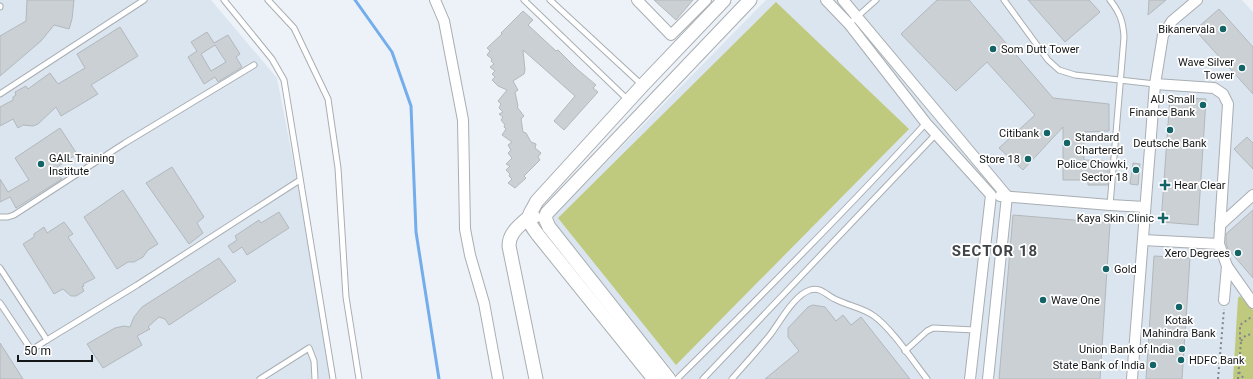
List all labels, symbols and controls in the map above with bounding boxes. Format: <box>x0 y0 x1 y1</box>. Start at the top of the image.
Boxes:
place label: Bikanervala <box>1158 23 1215 36</box>
marker: Bikanervala <box>1218 24 1228 34</box>
place label: Som Dutt Tower <box>1001 43 1080 56</box>
marker: Som Dutt Tower <box>988 44 998 54</box>
place label: Wave Silver Tower <box>1178 56 1234 82</box>
marker: Wave Silver Tower <box>1237 63 1247 73</box>
place label: AU Small Finance Bank <box>1129 93 1195 119</box>
marker: AU Small Finance Bank <box>1198 100 1208 110</box>
marker: Deutsche Bank <box>1165 125 1175 135</box>
place label: Citibank <box>999 127 1039 140</box>
marker: Citibank <box>1042 128 1052 138</box>
place label: Standard Chartered <box>1075 131 1123 157</box>
place label: Deutsche Bank <box>1133 137 1207 150</box>
marker: Standard Chartered <box>1062 138 1072 148</box>
place label: GAIL Training Institute <box>49 152 114 178</box>
place label: Store 18 <box>979 153 1020 166</box>
marker: Store 18 <box>1023 154 1033 164</box>
place label: Police Chowki, Sector 18 <box>1057 158 1128 184</box>
marker: GAIL Training Institute <box>36 159 46 169</box>
marker: Police Chowki, Sector 18 <box>1131 165 1141 175</box>
marker: Hear Clear <box>1159 179 1171 191</box>
place label: Hear Clear <box>1174 179 1226 192</box>
place label: Kaya Skin Clinic <box>1077 212 1154 225</box>
marker: Kaya Skin Clinic <box>1157 212 1169 224</box>
district label: SECTOR 18 <box>952 242 1038 260</box>
place label: Xero Degrees <box>1165 247 1230 260</box>
marker: Xero Degrees <box>1233 248 1243 258</box>
place label: Gold <box>1114 263 1137 276</box>
marker: Gold <box>1101 264 1111 274</box>
place label: Wave One <box>1051 294 1100 307</box>
marker: Wave One <box>1038 295 1048 305</box>
marker: Kotak Mahindra Bank <box>1174 302 1184 312</box>
place label: Kotak Mahindra Bank <box>1142 314 1216 340</box>
scale bar <box>18 337 92 363</box>
place label: Union Bank of India <box>1079 343 1174 356</box>
text: 50 m <box>24 344 51 358</box>
marker: Union Bank of India <box>1177 344 1187 354</box>
place label: HDFC Bank <box>1189 354 1245 367</box>
marker: HDFC Bank <box>1176 355 1186 365</box>
place label: State Bank of India <box>1053 359 1145 372</box>
marker: State Bank of India <box>1148 360 1158 370</box>

